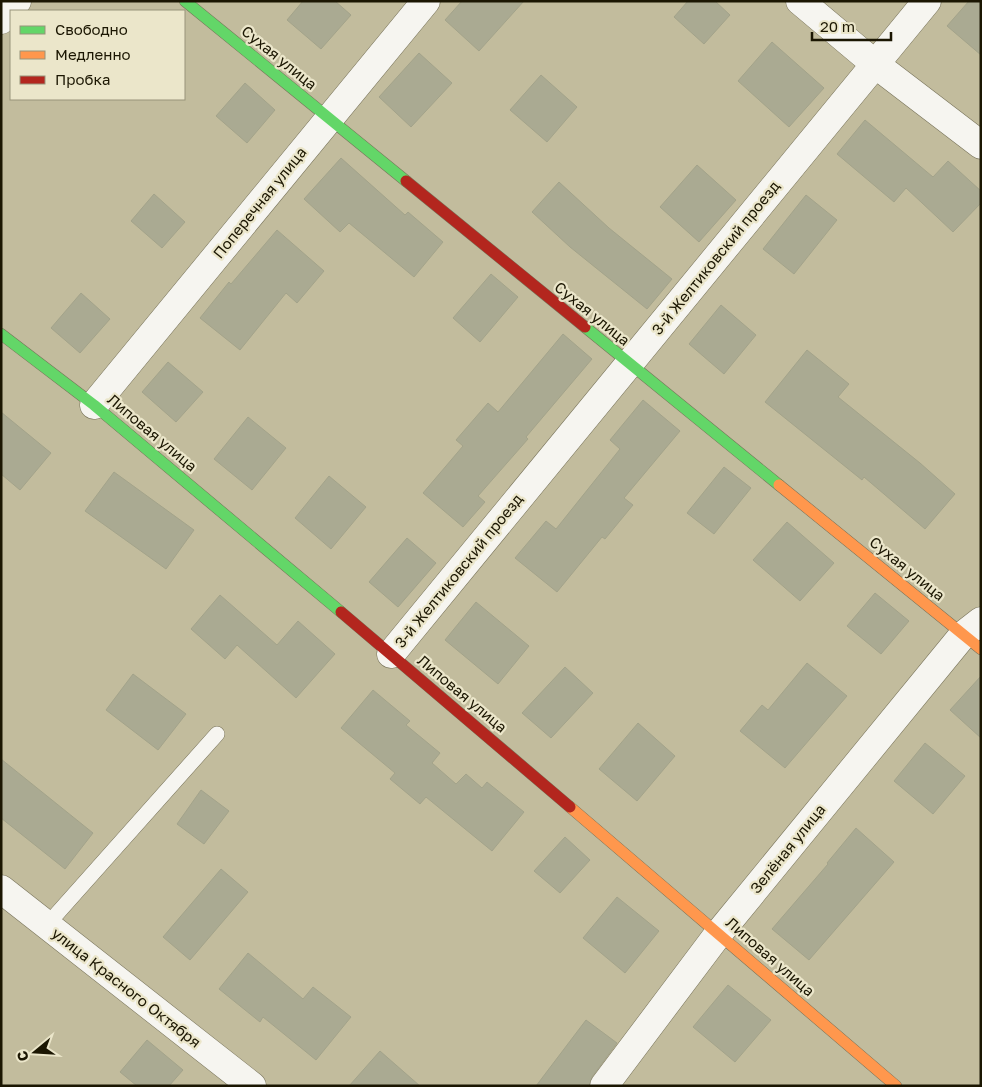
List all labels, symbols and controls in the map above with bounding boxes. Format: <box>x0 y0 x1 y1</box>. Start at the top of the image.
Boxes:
legend <box>10 10 185 100</box>
scale bar <box>812 10 891 42</box>
text: 20 m <box>820 17 855 35</box>
text: Свободно <box>55 20 128 38</box>
street label: Сухая улица <box>238 21 321 93</box>
text: Медленно <box>55 45 131 63</box>
text: Пробка <box>55 70 110 88</box>
street label: Поперечная улица <box>209 143 310 262</box>
street label: 3-й Желтиковский проезд <box>648 177 783 338</box>
street label: Сухая улица <box>551 277 634 349</box>
street label: Липовая улица <box>104 390 201 475</box>
street label: 3-й Желтиковский проезд <box>391 490 526 651</box>
street label: Сухая улица <box>866 532 949 604</box>
street label: Липовая улица <box>414 651 511 736</box>
street label: Зелёная улица <box>746 800 829 897</box>
street label: Липовая улица <box>723 913 818 999</box>
street label: улица Красного Октября <box>49 924 205 1051</box>
north arrow <box>10 1027 60 1077</box>
text: С <box>13 1049 32 1064</box>

